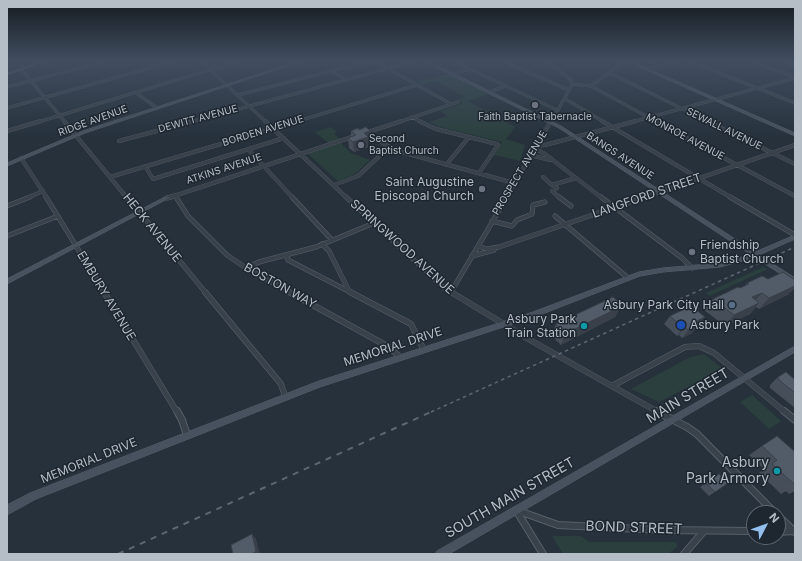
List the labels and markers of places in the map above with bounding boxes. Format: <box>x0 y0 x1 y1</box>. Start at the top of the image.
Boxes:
marker: Faith Baptist Tabernacle <box>530 100 540 110</box>
place label: Faith Baptist Tabernacle <box>478 111 592 123</box>
place label: Second Baptist Church <box>369 133 439 156</box>
marker: Second Baptist Church <box>356 140 366 150</box>
place label: Saint Augustine Episcopal Church <box>374 175 474 203</box>
marker: Saint Augustine Episcopal Church <box>477 184 487 194</box>
place label: Friendship Baptist Church <box>700 238 784 266</box>
marker: Friendship Baptist Church <box>687 247 697 257</box>
place label: Asbury Park City Hall <box>604 298 724 312</box>
marker: Asbury Park City Hall <box>727 300 737 310</box>
place label: Asbury Park Train Station <box>505 312 576 340</box>
place label: Asbury Park <box>690 318 760 332</box>
marker: Asbury Park <box>675 319 687 331</box>
marker: Asbury Park Train Station <box>579 321 589 331</box>
place label: Asbury Park Armory <box>686 455 769 488</box>
marker: Asbury Park Armory <box>772 466 782 476</box>

